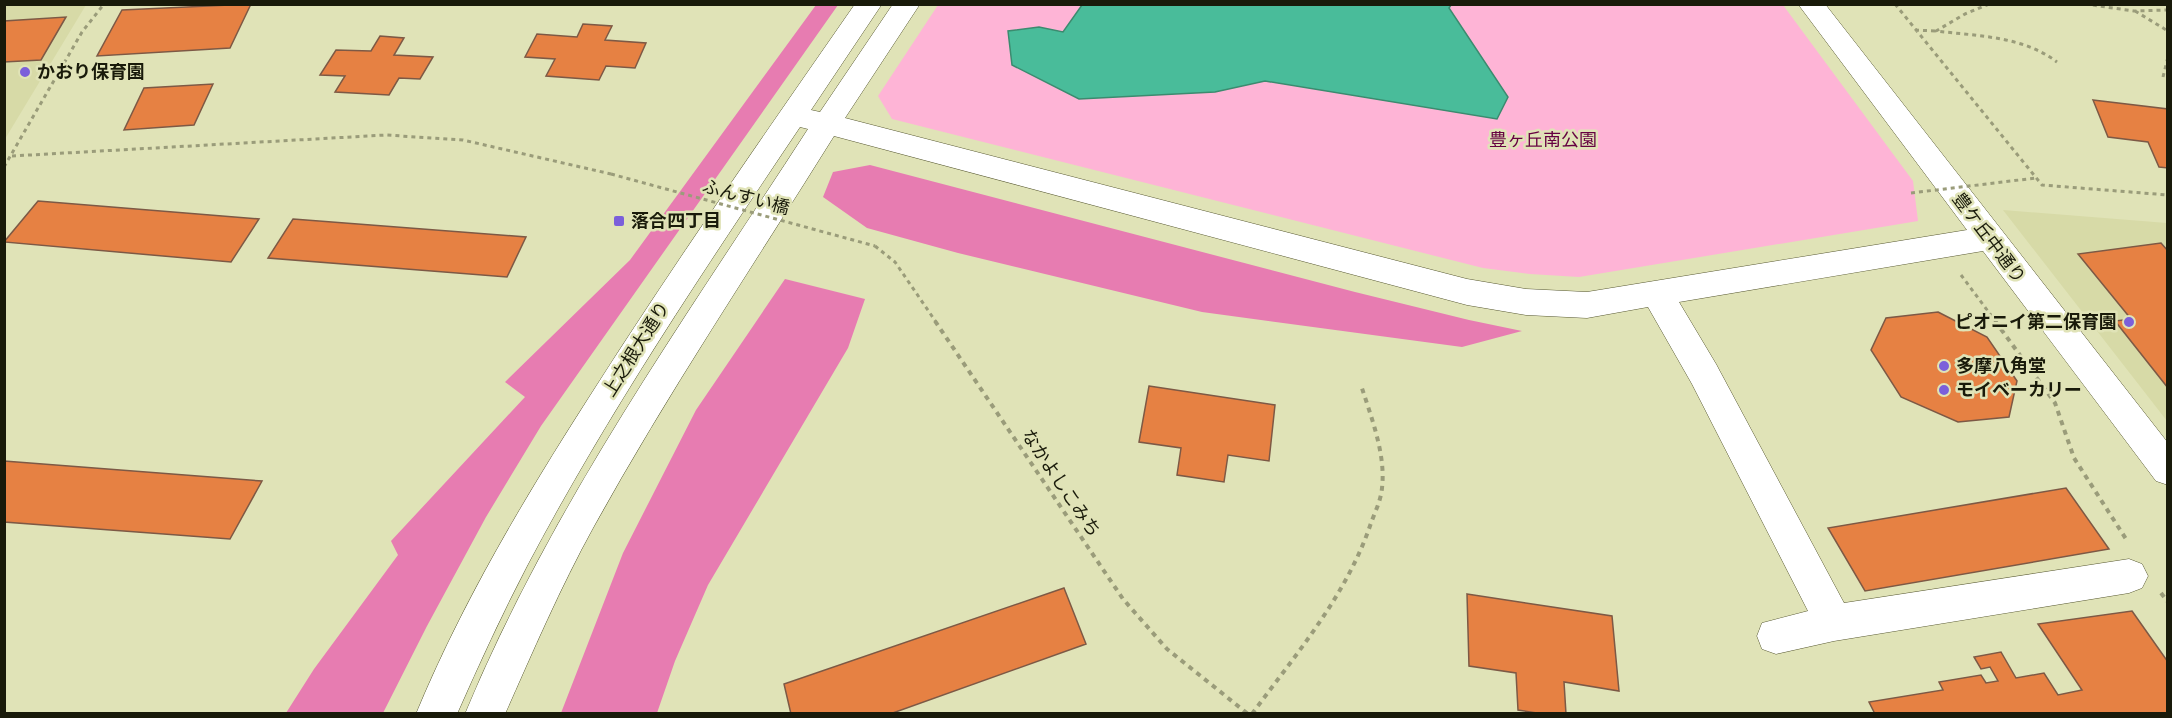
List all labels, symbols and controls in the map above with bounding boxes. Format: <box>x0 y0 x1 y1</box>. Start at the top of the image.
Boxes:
place label: かおり保育園 <box>37 61 145 83</box>
marker: かおり保育園 <box>18 65 32 79</box>
park label: 豊ヶ丘南公園 <box>1489 129 1597 151</box>
street label: ふんすい橋 <box>700 175 792 219</box>
street label: 豊ケ丘中通り <box>1948 188 2030 288</box>
place label: 落合四丁目 <box>631 210 721 232</box>
marker: 落合四丁目 <box>612 214 626 228</box>
street label: 上之根大通り <box>598 297 674 401</box>
place label: ピオニイ第二保育園 <box>1955 311 2117 333</box>
marker: ピオニイ第二保育園 <box>2122 315 2136 329</box>
place label: 多摩八角堂 <box>1956 355 2046 377</box>
marker: 多摩八角堂 <box>1937 359 1951 373</box>
place label: モイベーカリー <box>1956 379 2082 401</box>
marker: モイベーカリー <box>1937 383 1951 397</box>
street label: なかよしこみち <box>1017 425 1105 541</box>

